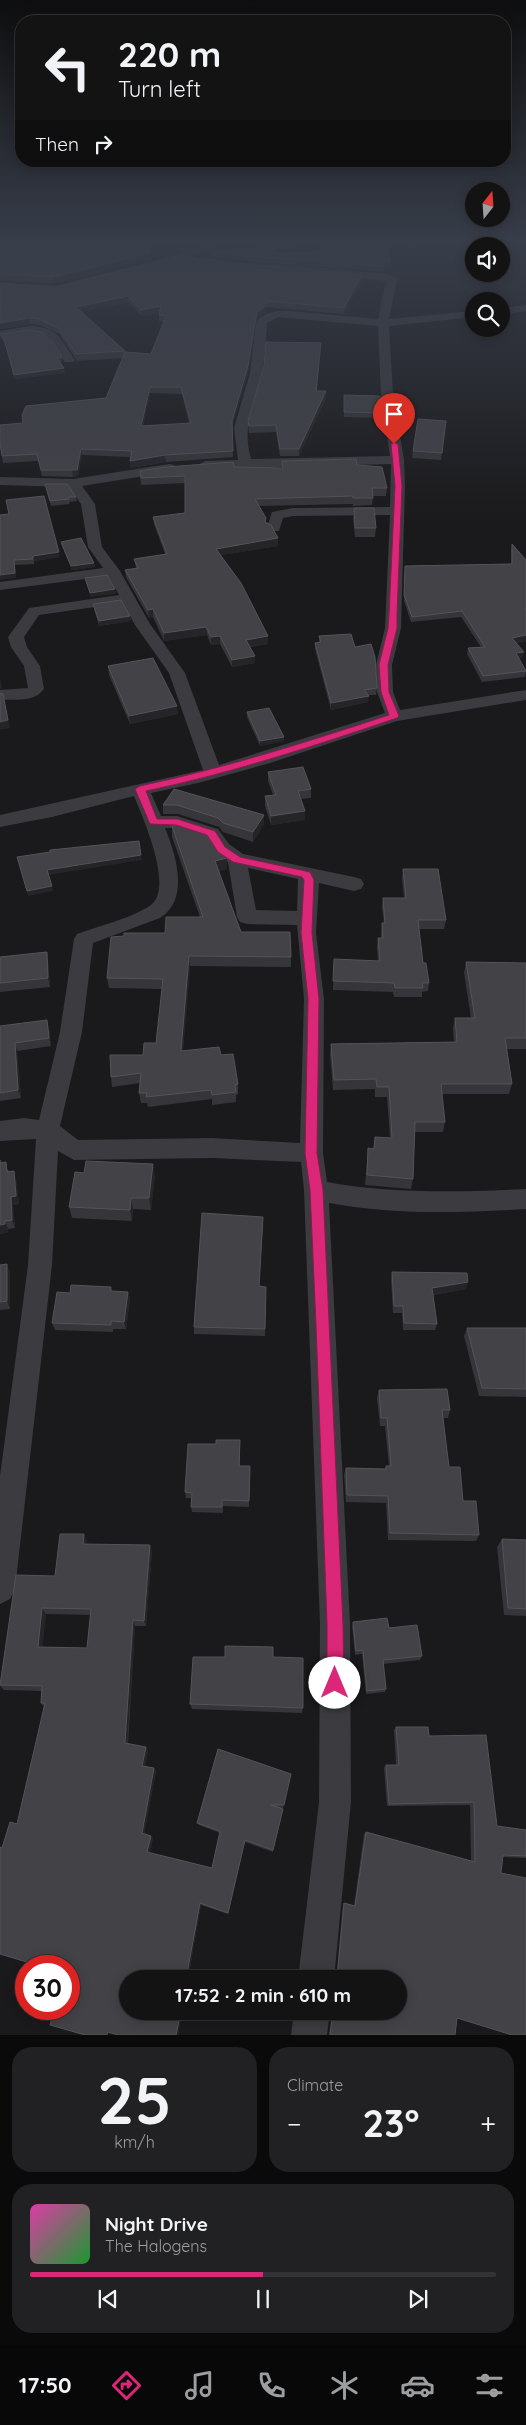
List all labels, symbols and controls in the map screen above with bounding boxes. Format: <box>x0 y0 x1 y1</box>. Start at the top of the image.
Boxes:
text: 220 m <box>118 32 221 76</box>
icon: left <box>35 35 100 100</box>
text: Turn left <box>118 75 201 103</box>
icon: right <box>89 130 117 158</box>
text: Then <box>35 132 79 156</box>
north arrow <box>465 182 510 228</box>
map controls <box>465 182 510 337</box>
button: sound <box>465 237 510 282</box>
button: search <box>465 292 510 337</box>
pin <box>373 393 415 444</box>
icon: arrive <box>380 400 408 428</box>
position arrow <box>308 1656 360 1708</box>
speed limit sign: 30 <box>15 1955 80 2020</box>
text: 17:52 · 2 min · 610 m <box>175 1983 351 2007</box>
text: 25 <box>97 2059 172 2140</box>
text: Climate <box>287 2075 343 2095</box>
text: 23° <box>362 2099 419 2147</box>
text: − <box>287 2106 302 2141</box>
text: + <box>480 2106 496 2141</box>
text: km/h <box>114 2132 155 2152</box>
text: Night Drive <box>105 2212 208 2236</box>
text: The Halogens <box>105 2236 207 2256</box>
icon: previous <box>94 2285 122 2313</box>
icon: pause <box>249 2285 277 2313</box>
icon: next <box>404 2285 432 2313</box>
icon: directions <box>109 2368 144 2403</box>
icon: music <box>182 2368 217 2403</box>
icon: phone <box>254 2368 289 2403</box>
icon: climate <box>327 2368 362 2403</box>
icon: car <box>400 2368 435 2403</box>
icon: filters <box>472 2368 507 2403</box>
text: 17:50 <box>19 2371 72 2399</box>

